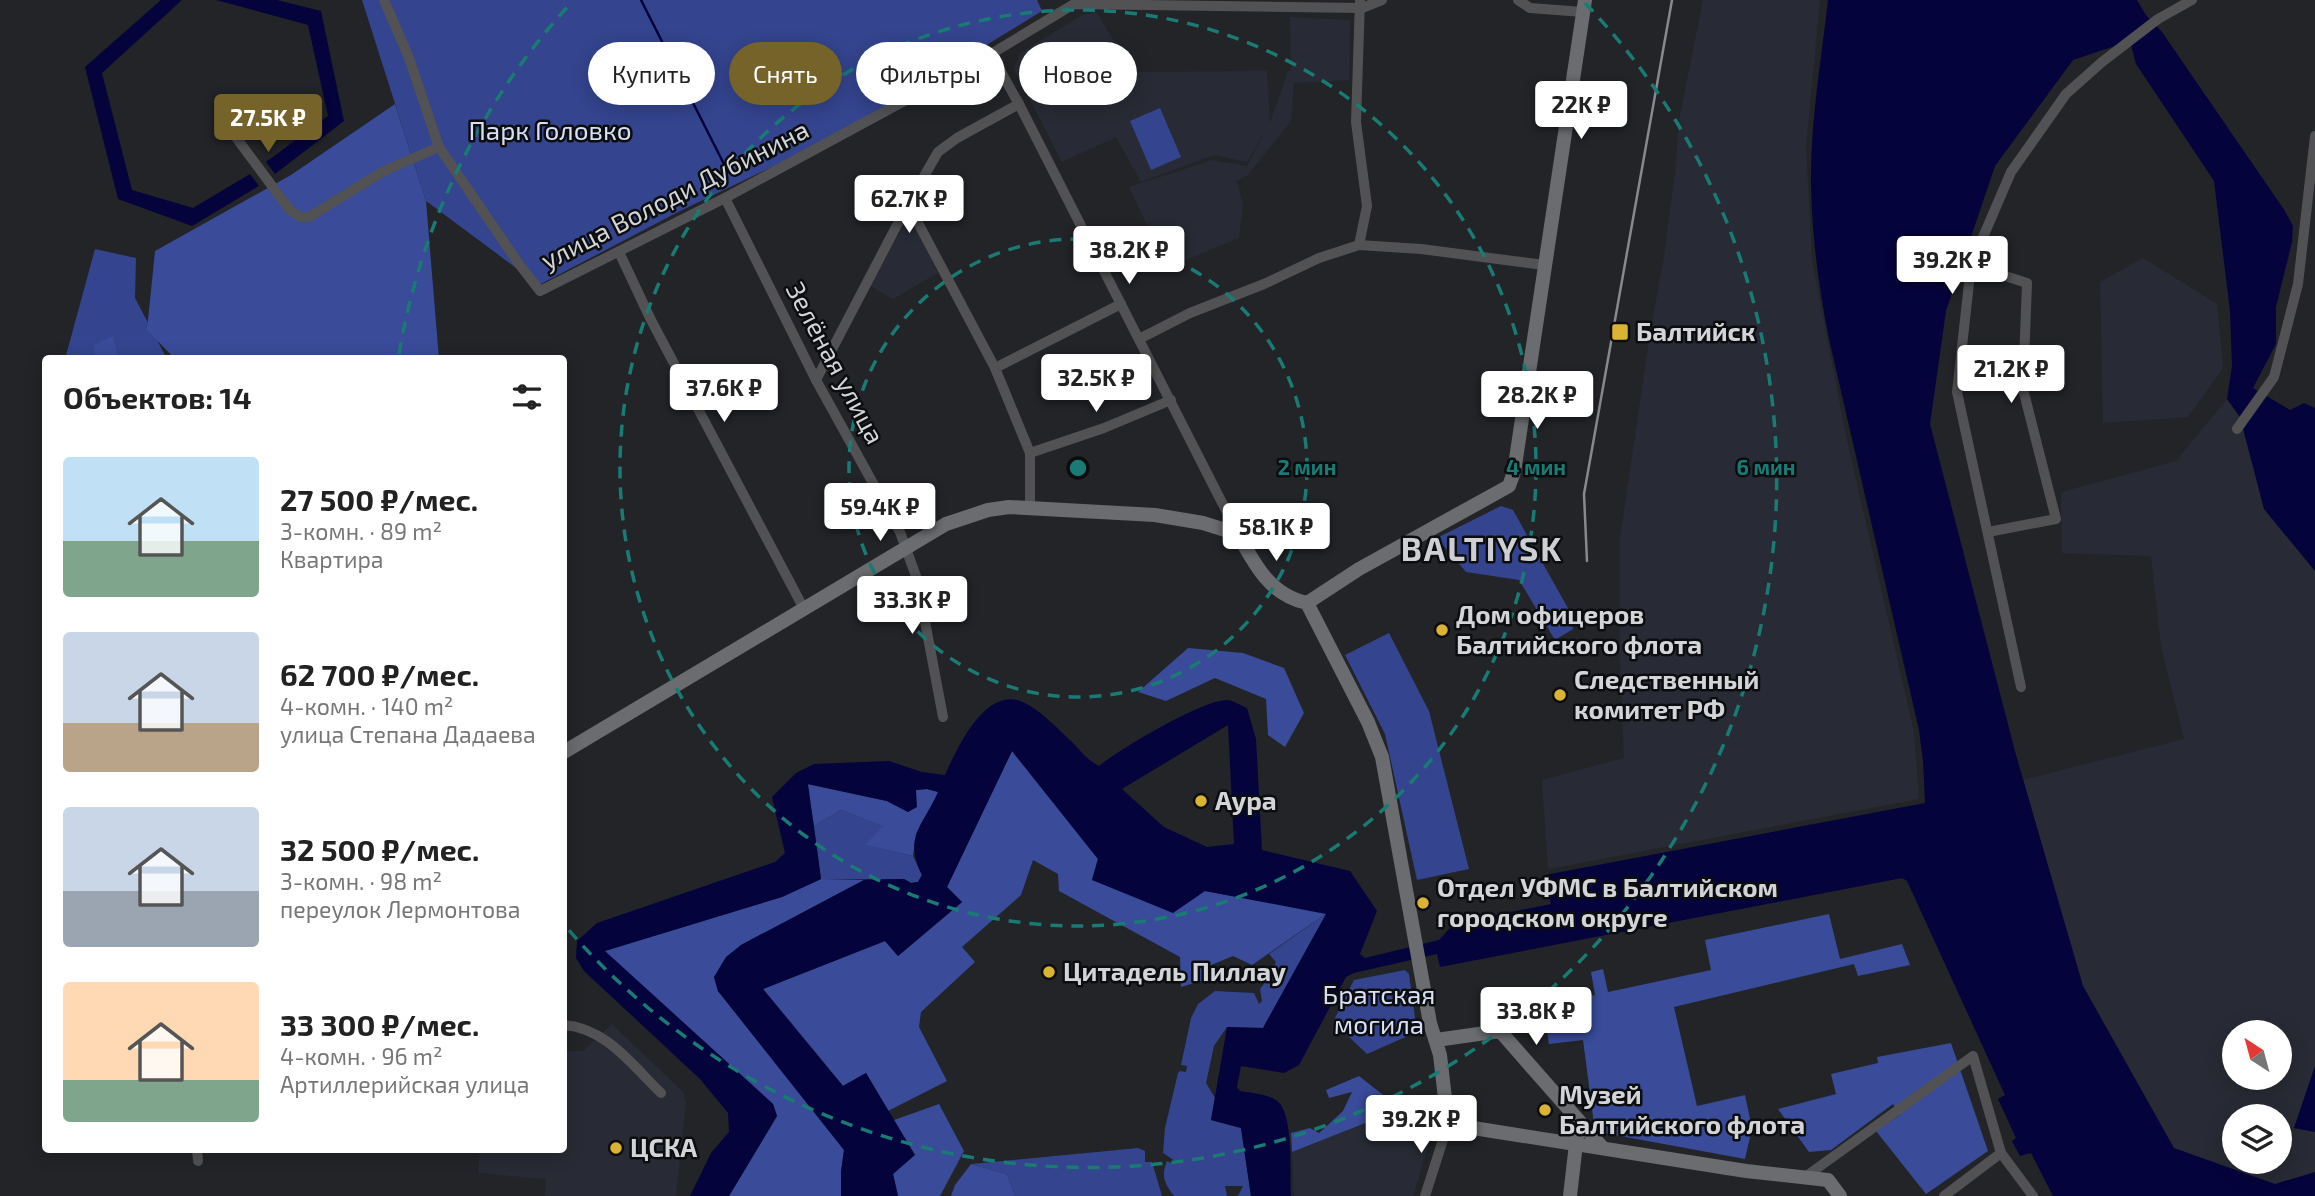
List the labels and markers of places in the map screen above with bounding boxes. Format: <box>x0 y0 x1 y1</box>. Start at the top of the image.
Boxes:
pin: 22K ₽ <box>1532 82 1630 141</box>
pin: 27.5K ₽ <box>203 94 333 154</box>
pin: 62.7K ₽ <box>844 176 974 235</box>
pin: 38.2K ₽ <box>1064 226 1194 286</box>
pin: 39.2K ₽ <box>1887 236 2017 296</box>
place label: Балтийск <box>1636 315 1756 346</box>
marker: Балтийск <box>1610 322 1630 342</box>
pin: 21.2K ₽ <box>1946 346 2076 405</box>
pin: 32.5K ₽ <box>1031 354 1161 414</box>
pin: 37.6K ₽ <box>659 364 789 424</box>
pin: 28.2K ₽ <box>1472 372 1602 431</box>
centre of rings <box>1066 456 1090 480</box>
pin: 59.4K ₽ <box>815 484 945 543</box>
pin: 58.1K ₽ <box>1211 504 1341 563</box>
pin: 33.3K ₽ <box>847 576 977 636</box>
place label: Дом офицеров Балтийского флота <box>1456 598 1702 659</box>
marker: Дом офицеров Балтийского флота <box>1434 622 1450 638</box>
place label: Следственный комитет РФ <box>1574 663 1759 724</box>
marker: Следственный комитет РФ <box>1552 687 1568 703</box>
place label: Аура <box>1215 784 1277 815</box>
marker: Аура <box>1193 793 1209 809</box>
place label: Отдел УФМС в Балтийском городском округе <box>1437 871 1778 932</box>
marker: Отдел УФМС в Балтийском городском округе <box>1415 895 1431 911</box>
place label: Цитадель Пиллау <box>1063 955 1286 986</box>
marker: Цитадель Пиллау <box>1041 964 1057 980</box>
pin: 33.8K ₽ <box>1471 988 1601 1047</box>
place label: Музей Балтийского флота <box>1559 1078 1805 1139</box>
pin: 39.2K ₽ <box>1356 1096 1486 1155</box>
marker: Музей Балтийского флота <box>1537 1102 1553 1118</box>
place label: ЦСКА <box>630 1131 697 1162</box>
marker: ЦСКА <box>608 1140 624 1156</box>

